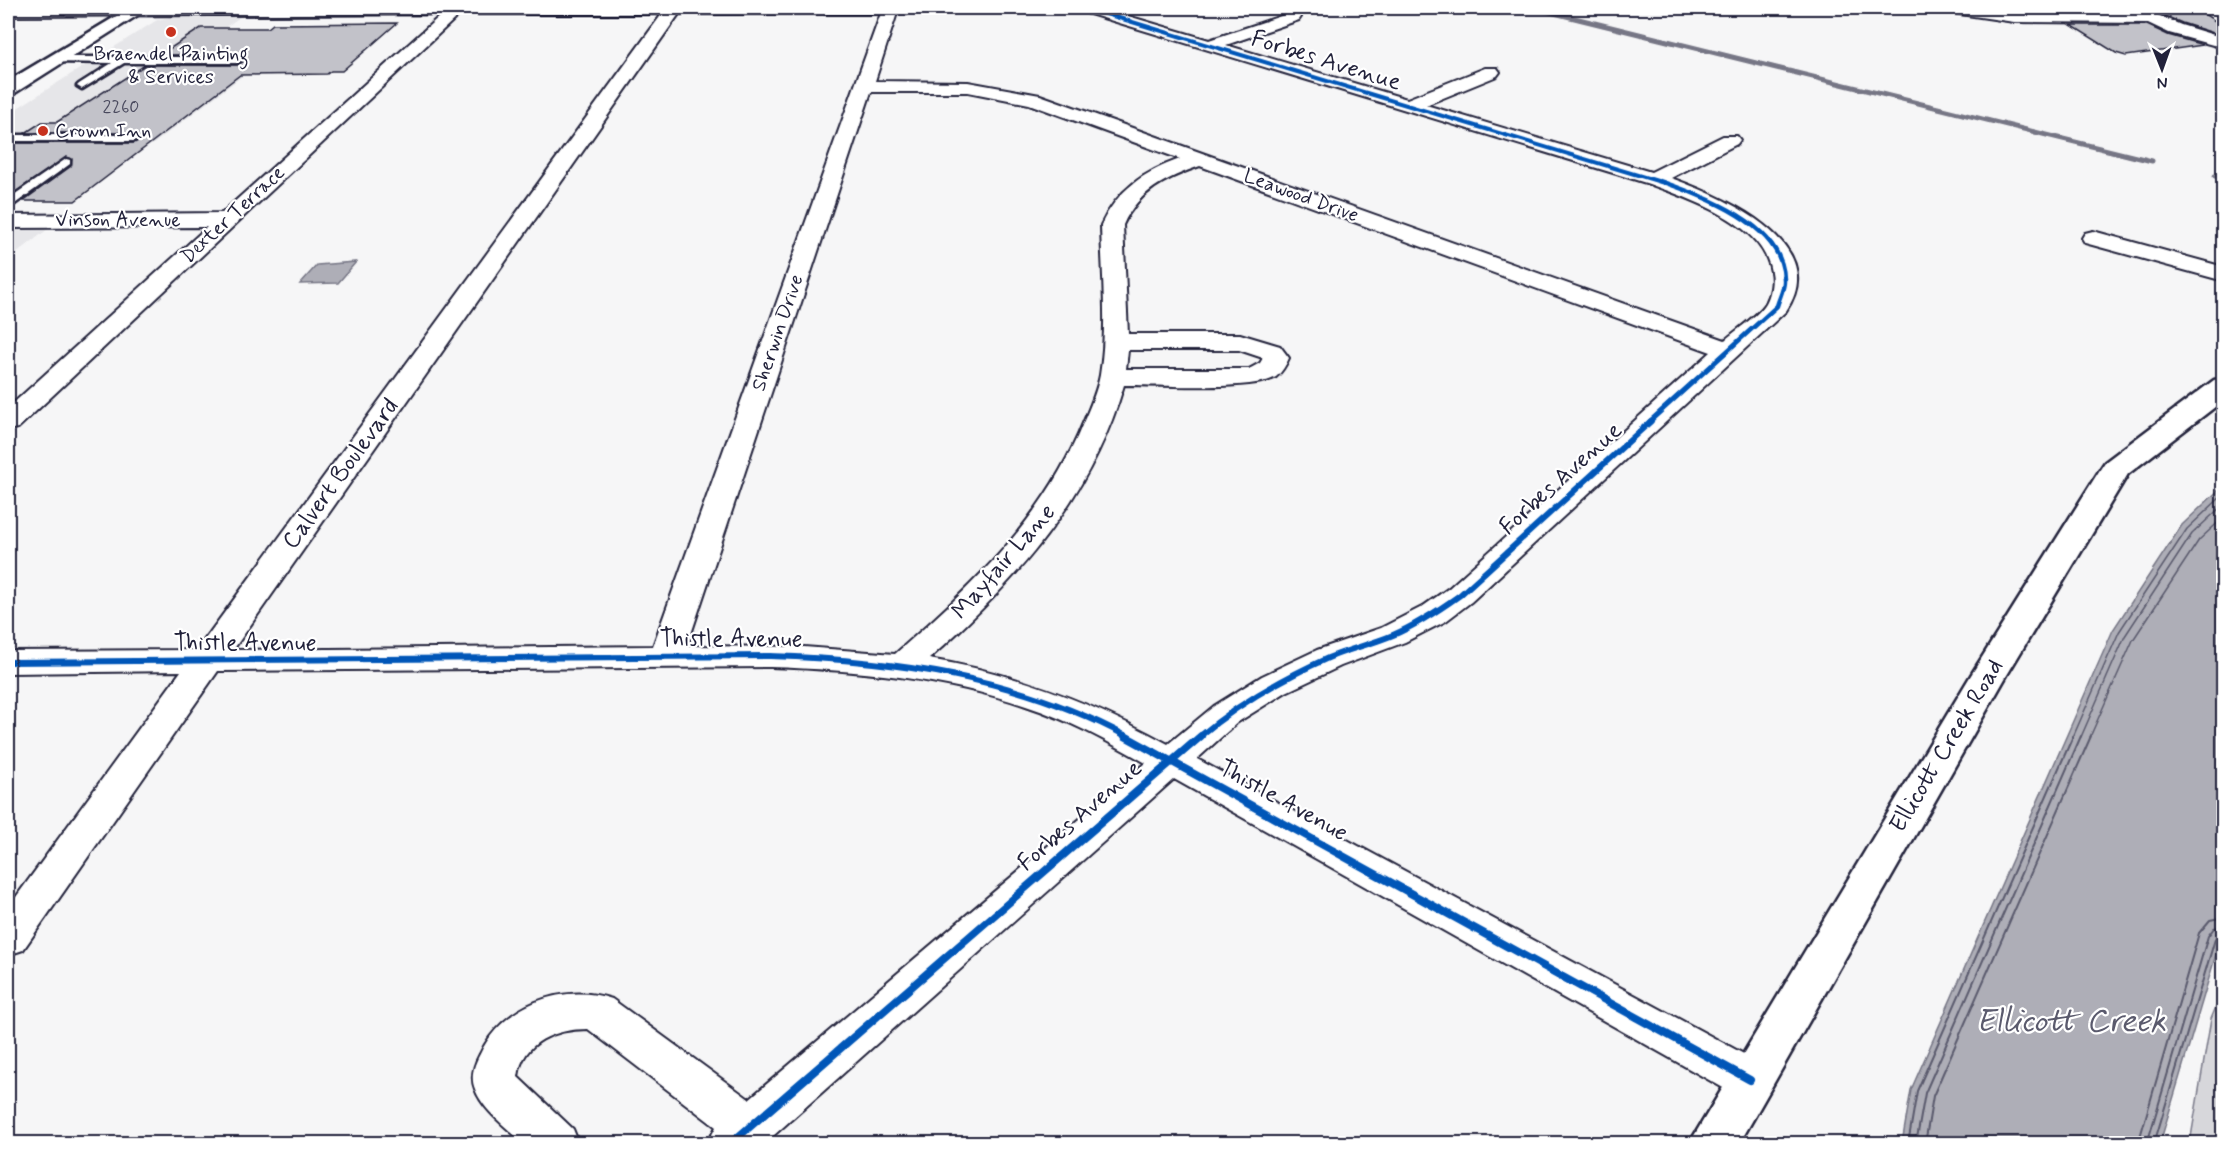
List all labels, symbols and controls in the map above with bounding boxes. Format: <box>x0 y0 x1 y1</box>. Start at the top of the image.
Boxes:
street label: Forbes Avenue <box>1247 23 1405 99</box>
marker: Braendel Painting & Services <box>164 25 178 39</box>
north arrow <box>2132 39 2192 99</box>
place label: Braendel Painting & Services <box>93 41 249 91</box>
text: N <box>2157 72 2168 93</box>
house number: 2260 <box>103 95 139 119</box>
place label: Crown Inn <box>55 118 151 145</box>
marker: Crown Inn <box>36 124 50 138</box>
street label: Dexter Terrace <box>175 160 291 270</box>
street label: Leawood Drive <box>1240 163 1362 229</box>
street label: Vinson Avenue <box>55 207 181 234</box>
street label: Sherwin Drive <box>745 271 811 395</box>
street label: Calvert Boulevard <box>276 392 406 556</box>
street label: Forbes Avenue <box>1493 415 1629 542</box>
street label: Mayfair Lane <box>945 498 1063 626</box>
street label: Thistle Avenue <box>659 624 803 655</box>
street label: Thistle Avenue <box>173 628 317 659</box>
street label: Ellicott Creek Road <box>1883 654 2011 838</box>
street label: Forbes Avenue <box>1011 753 1149 879</box>
street label: Thistle Avenue <box>1213 753 1353 849</box>
water label: Ellicott Creek <box>1976 1001 2166 1043</box>

